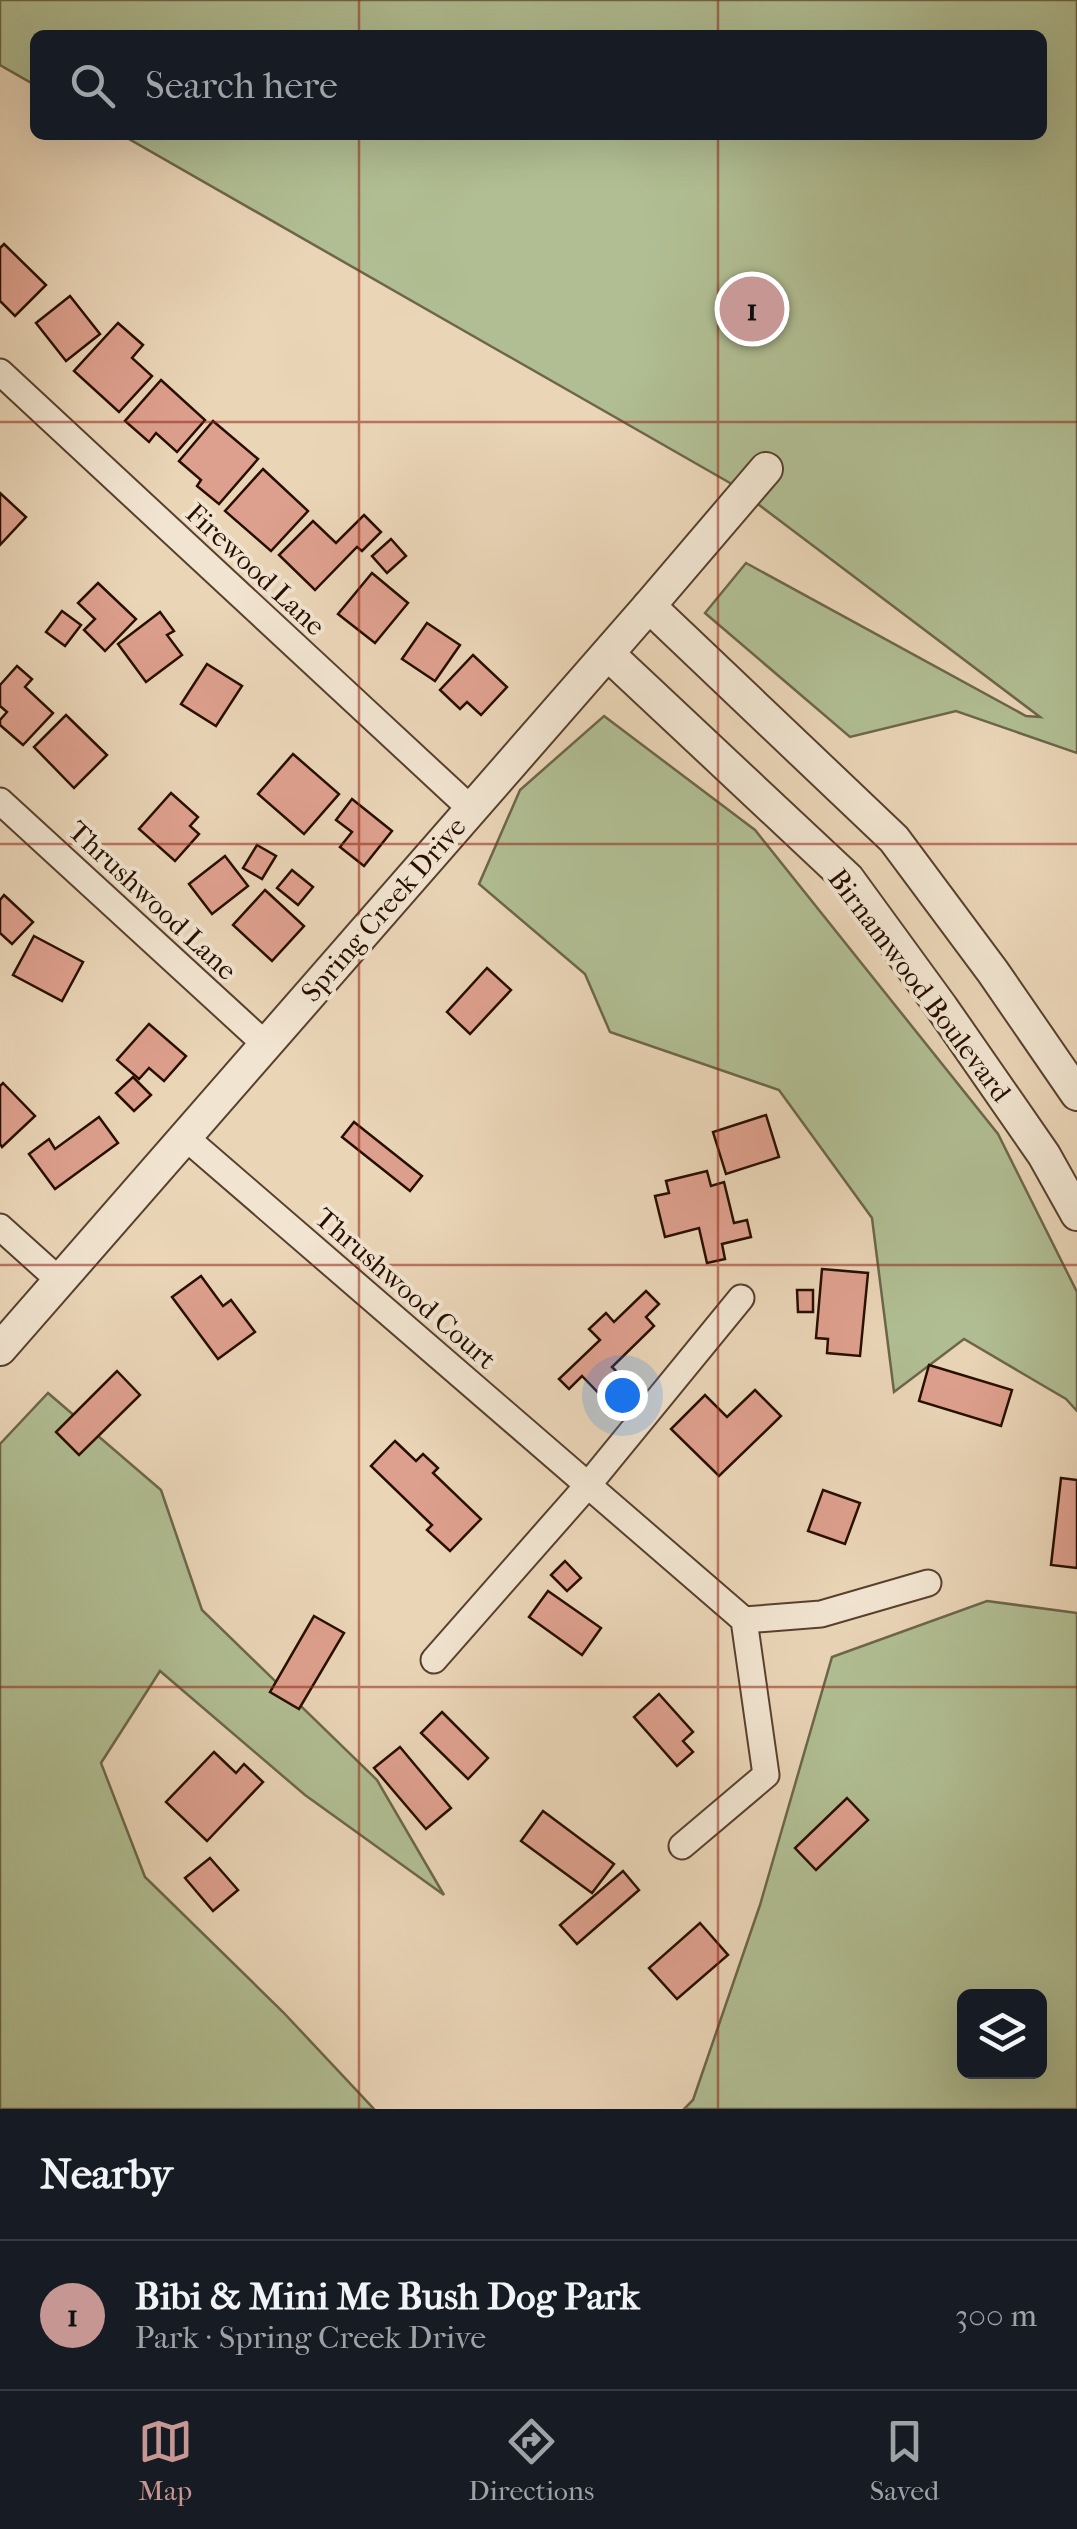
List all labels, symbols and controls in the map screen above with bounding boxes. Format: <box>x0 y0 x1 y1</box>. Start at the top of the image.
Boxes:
search box <box>30 30 1047 140</box>
icon: search <box>65 58 120 113</box>
text: Search here <box>145 63 338 108</box>
pin: 1 <box>720 272 784 346</box>
street label: Firewood Lane <box>179 496 332 642</box>
street label: Spring Creek Drive <box>294 810 473 1008</box>
street label: Thrushwood Lane <box>62 814 244 987</box>
street label: Birnamwood Boulevard <box>821 862 1018 1109</box>
street label: Thrushwood Court <box>308 1201 503 1376</box>
your location <box>597 1370 648 1421</box>
map controls <box>957 1989 1047 2079</box>
button: layers <box>957 1989 1047 2079</box>
text: Nearby <box>40 2150 172 2199</box>
text: Bibi & Mini Me Bush Dog Park <box>135 2274 640 2319</box>
text: 1 <box>67 2297 78 2334</box>
text: 300 m <box>955 2297 1037 2334</box>
text: Park · Spring Creek Drive <box>135 2319 486 2356</box>
tab: Map <box>138 2414 193 2507</box>
tab: Directions <box>468 2414 594 2507</box>
tab: Saved <box>870 2414 939 2507</box>

